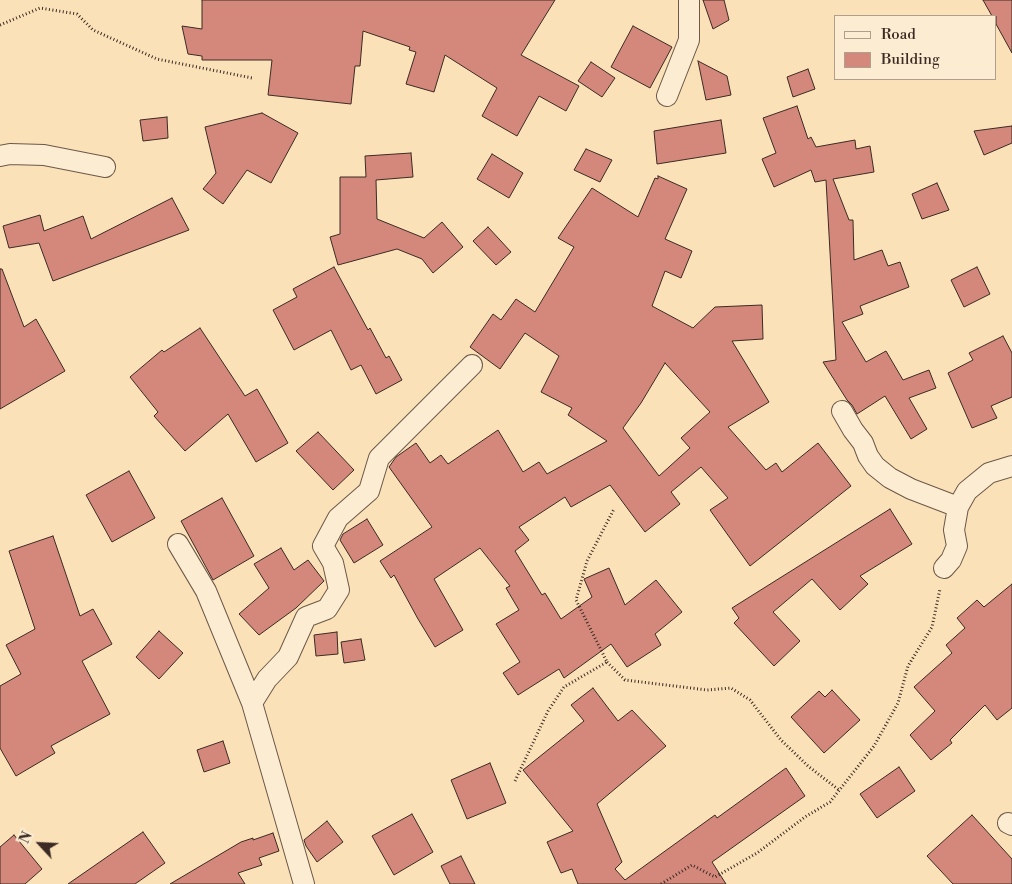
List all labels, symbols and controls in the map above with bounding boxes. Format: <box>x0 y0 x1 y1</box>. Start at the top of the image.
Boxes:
legend <box>834 15 997 80</box>
text: Road <box>881 25 916 44</box>
text: Building <box>881 50 940 69</box>
north arrow <box>15 819 65 869</box>
text: N <box>16 829 37 846</box>

